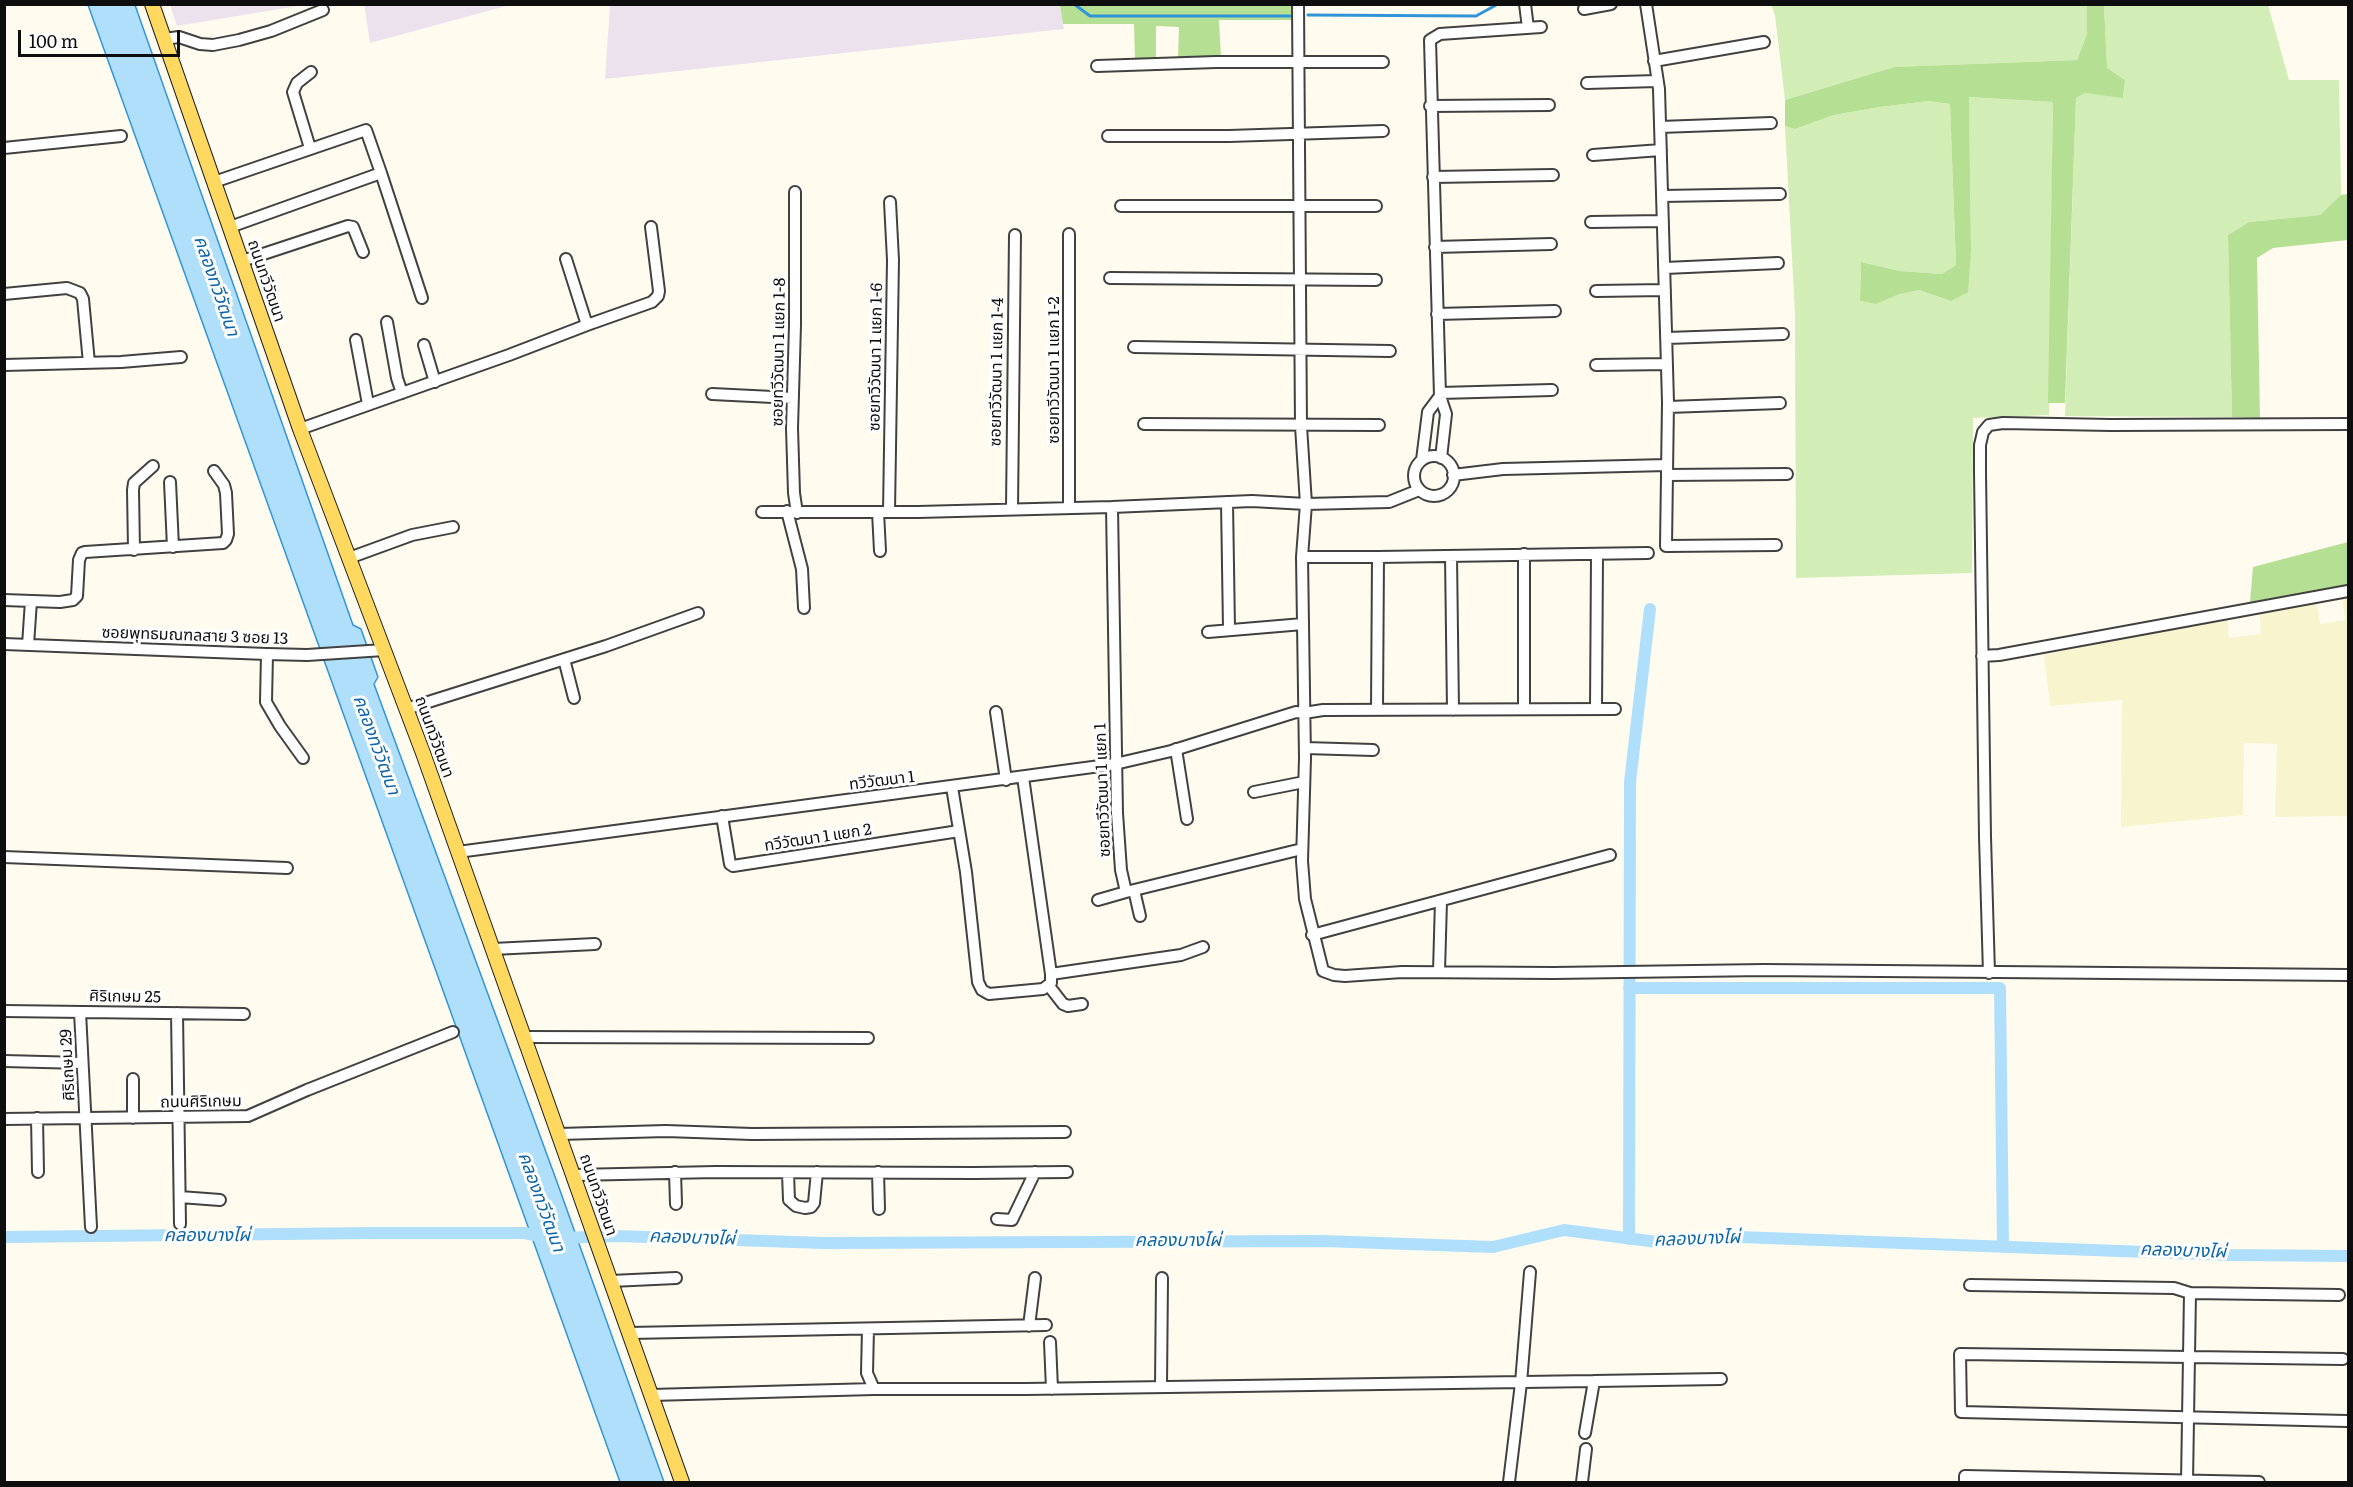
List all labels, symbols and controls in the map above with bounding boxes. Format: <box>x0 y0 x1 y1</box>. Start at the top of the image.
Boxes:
scale bar <box>21 18 183 56</box>
text: 100 m <box>29 27 78 54</box>
water label: คลองทวีวัฒนา <box>189 233 243 339</box>
street label: ถนนทวีวัฒนา <box>243 237 289 325</box>
street label: ซอยทวีวัฒนา 1 แยก 1-8 <box>768 278 790 426</box>
street label: ซอยทวีวัฒนา 1 แยก 1-6 <box>865 283 887 431</box>
street label: ซอยทวีวัฒนา 1 แยก 1-2 <box>1044 296 1064 444</box>
street label: ซอยทวีวัฒนา 1 แยก 1-4 <box>986 298 1008 446</box>
street label: ซอยพุทธมณฑลสาย 3 ซอย 13 <box>101 623 289 649</box>
water label: คลองทวีวัฒนา <box>348 692 404 798</box>
street label: ถนนทวีวัฒนา <box>410 694 458 780</box>
street label: ซอยทวีวัฒนา 1 แยก 1 <box>1091 723 1115 857</box>
street label: ทวีวัฒนา 1 <box>848 767 916 795</box>
street label: ทวีวัฒนา 1 แยก 2 <box>763 820 873 856</box>
street label: ศิริเกษม 25 <box>89 987 161 1007</box>
street label: ศิริเกษม 29 <box>57 1029 79 1101</box>
street label: ถนนศิริเกษม <box>160 1092 242 1112</box>
water label: คลองทวีวัฒนา <box>513 1149 569 1255</box>
street label: ถนนทวีวัฒนา <box>575 1151 621 1239</box>
water label: คลองบางไผ่ <box>164 1225 250 1247</box>
water label: คลองบางไผ่ <box>648 1226 736 1250</box>
water label: คลองบางไผ่ <box>1653 1227 1741 1251</box>
water label: คลองบางไผ่ <box>1135 1230 1221 1252</box>
water label: คลองบางไผ่ <box>2139 1239 2227 1263</box>

